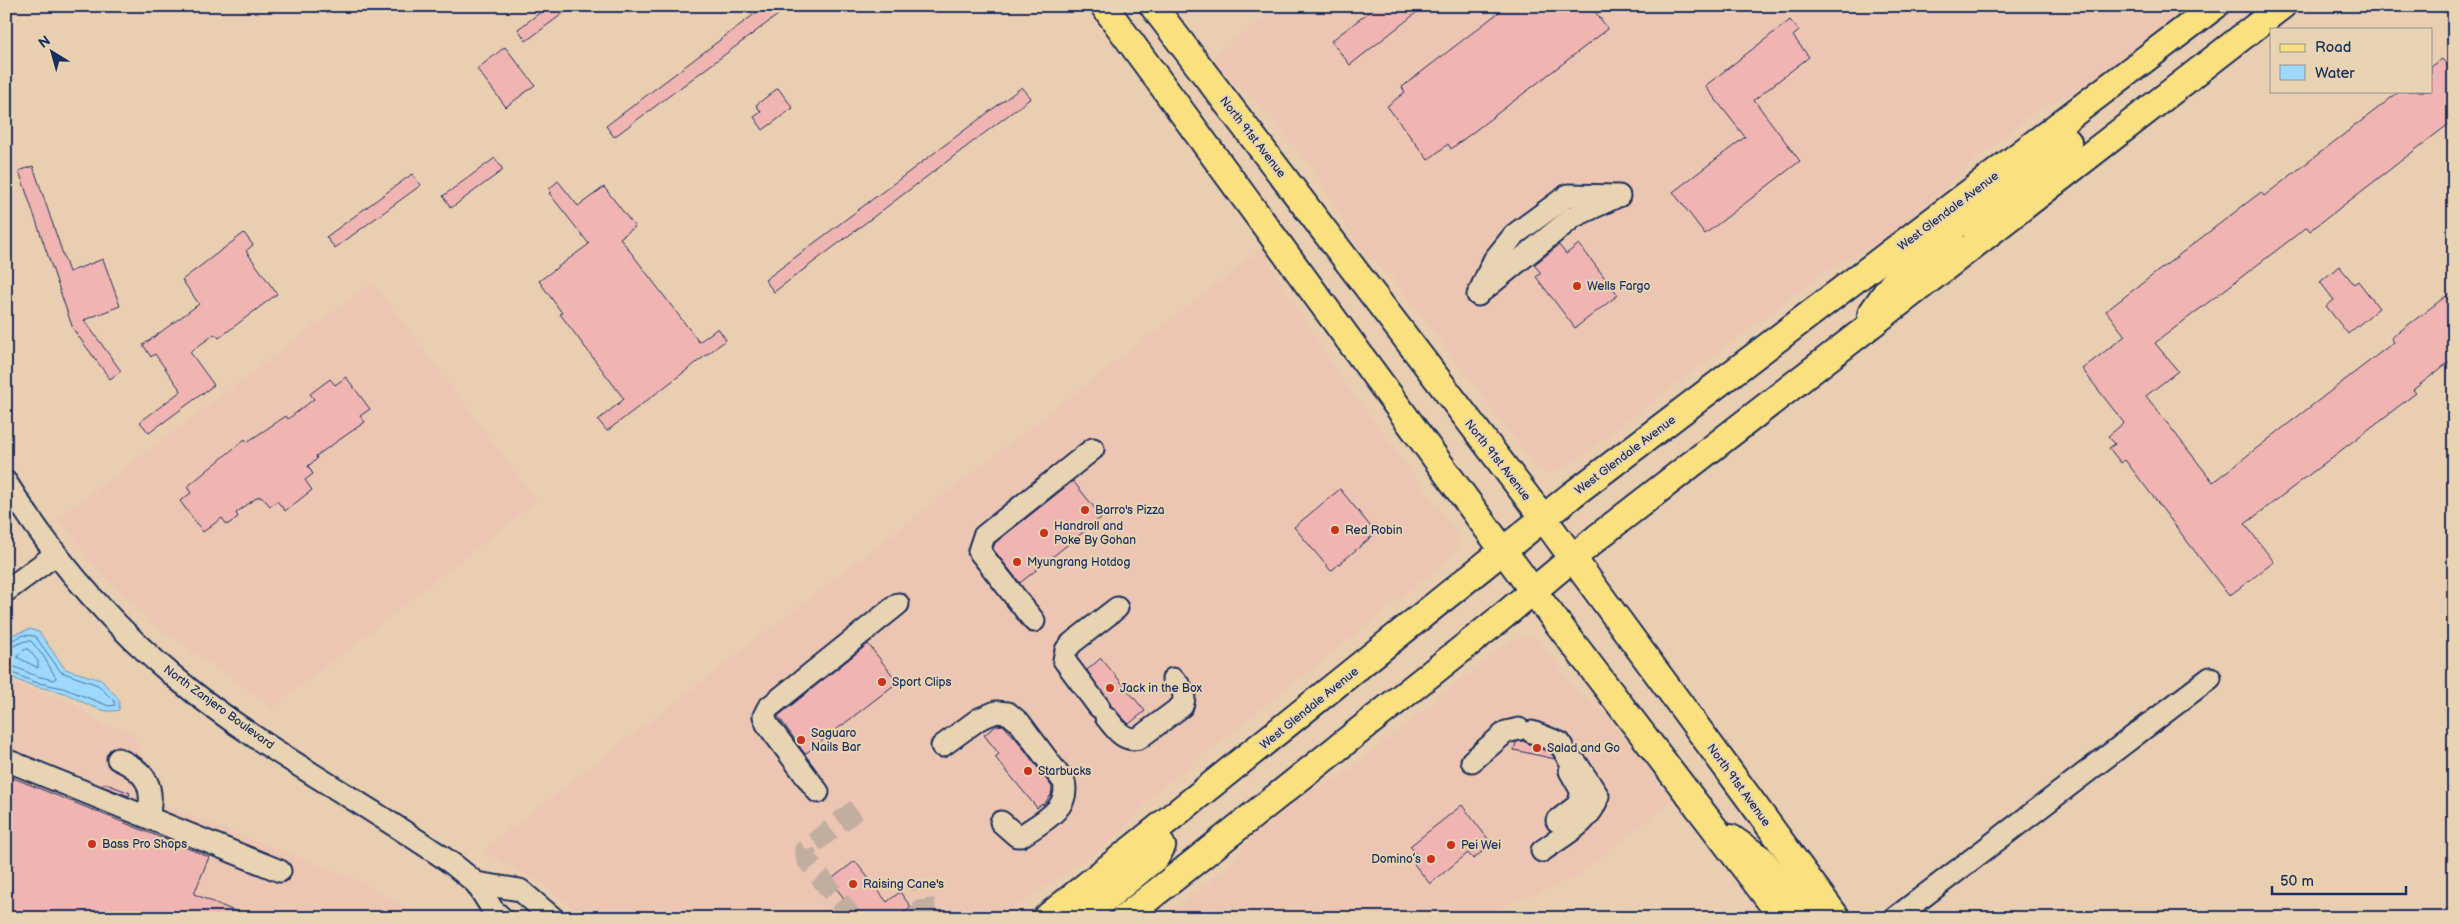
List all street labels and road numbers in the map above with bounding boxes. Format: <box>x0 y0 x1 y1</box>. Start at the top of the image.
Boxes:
street label: North 91st Avenue <box>1216 94 1289 181</box>
street label: West Glendale Avenue <box>1895 169 2002 254</box>
street label: West Glendale Avenue <box>1572 413 1679 498</box>
street label: North 91st Avenue <box>1461 417 1534 504</box>
street label: North Zanjero Boulevard <box>160 662 277 753</box>
street label: West Glendale Avenue <box>1257 664 1362 753</box>
street label: North 91st Avenue <box>1704 741 1774 830</box>

